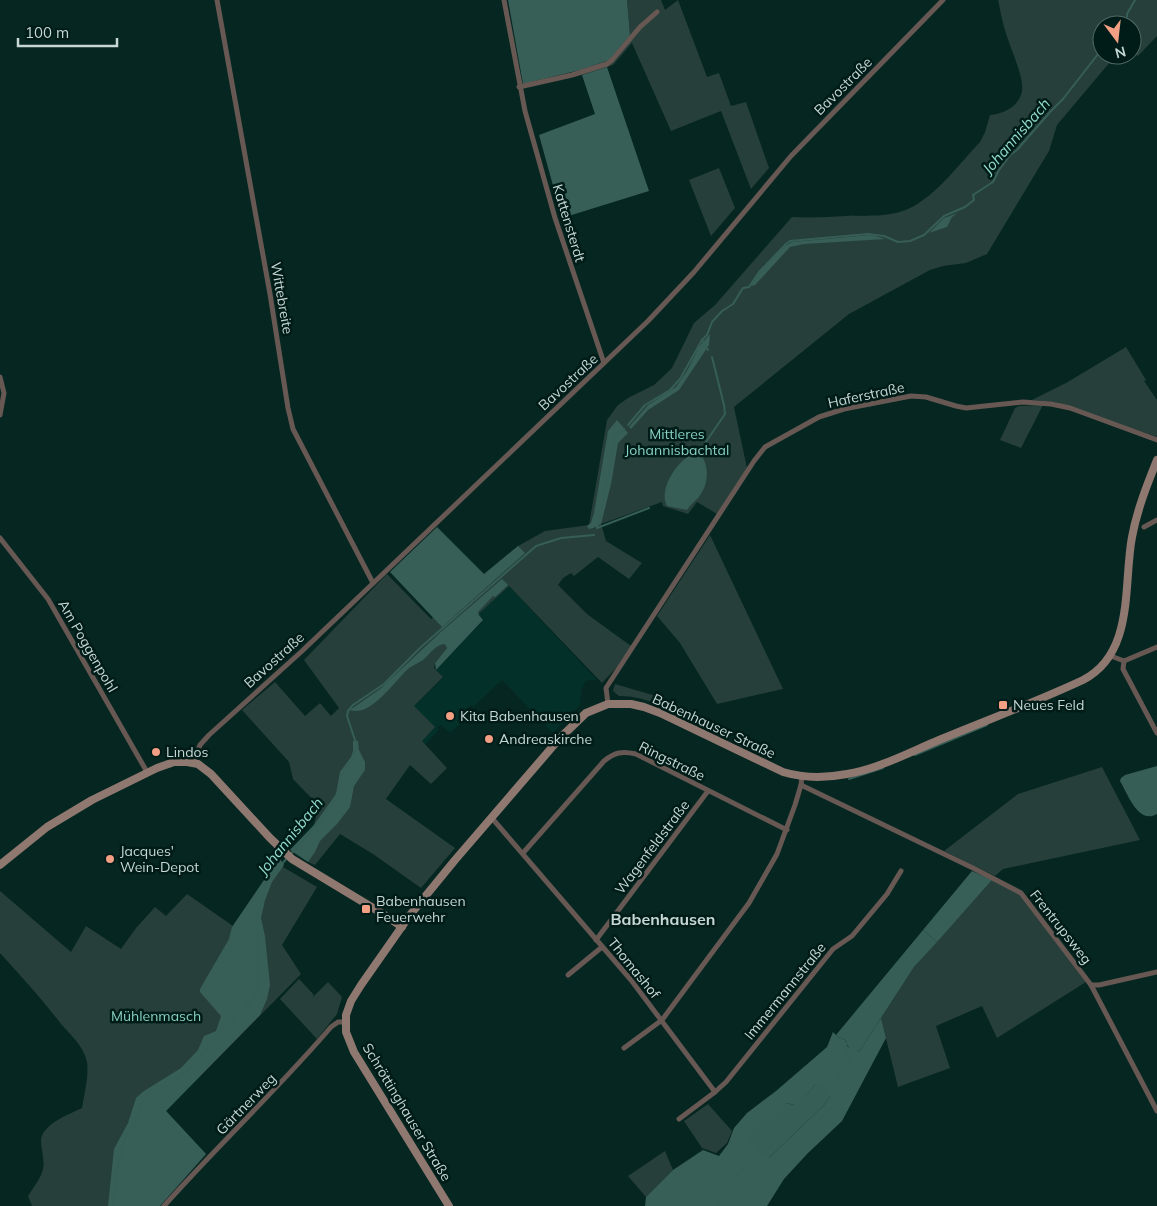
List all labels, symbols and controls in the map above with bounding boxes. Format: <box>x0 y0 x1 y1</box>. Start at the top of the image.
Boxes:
scale bar <box>18 15 116 47</box>
north arrow <box>1092 15 1142 65</box>
text: 100 m <box>25 23 69 42</box>
text: N <box>1113 42 1128 63</box>
street label: Bavostraße <box>810 53 876 119</box>
water label: Johannisbach <box>977 94 1054 179</box>
street label: Kattensterdt <box>549 182 589 264</box>
street label: Wittebreite <box>267 261 297 335</box>
street label: Bavostraße <box>534 350 602 414</box>
street label: Haferstraße <box>826 378 906 412</box>
park label: Mittleres Johannisbachtal <box>625 425 729 459</box>
street label: Am Poggenpohl <box>54 597 122 695</box>
street label: Bavostraße <box>240 628 308 692</box>
street label: Babenhauser Straße <box>650 690 778 762</box>
place label: Neues Feld <box>1013 696 1084 714</box>
marker: Neues Feld <box>997 699 1009 711</box>
place label: Kita Babenhausen <box>460 707 579 725</box>
marker: Kita Babenhausen <box>444 710 456 722</box>
place label: Andreaskirche <box>499 730 592 748</box>
marker: Andreaskirche <box>483 733 495 745</box>
street label: Ringstraße <box>636 737 708 785</box>
place label: Lindos <box>166 743 209 761</box>
marker: Lindos <box>150 746 162 758</box>
water label: Johannisbach <box>252 793 327 880</box>
street label: Wagenfeldstraße <box>611 796 693 898</box>
place label: Jacques' Wein-Depot <box>120 842 199 876</box>
marker: Jacques' Wein-Depot <box>104 853 116 865</box>
street label: Frentrupsweg <box>1026 886 1096 968</box>
place label: Babenhausen Feuerwehr <box>376 892 466 926</box>
marker: Babenhausen Feuerwehr <box>360 903 372 915</box>
district label: Babenhausen <box>611 909 715 929</box>
street label: Thomashof <box>604 934 664 1002</box>
street label: Immermannstraße <box>740 939 830 1043</box>
park label: Mühlenmasch <box>111 1007 201 1025</box>
street label: Schröttinghauser Straße <box>359 1040 455 1184</box>
street label: Gärtnerweg <box>212 1070 280 1138</box>

